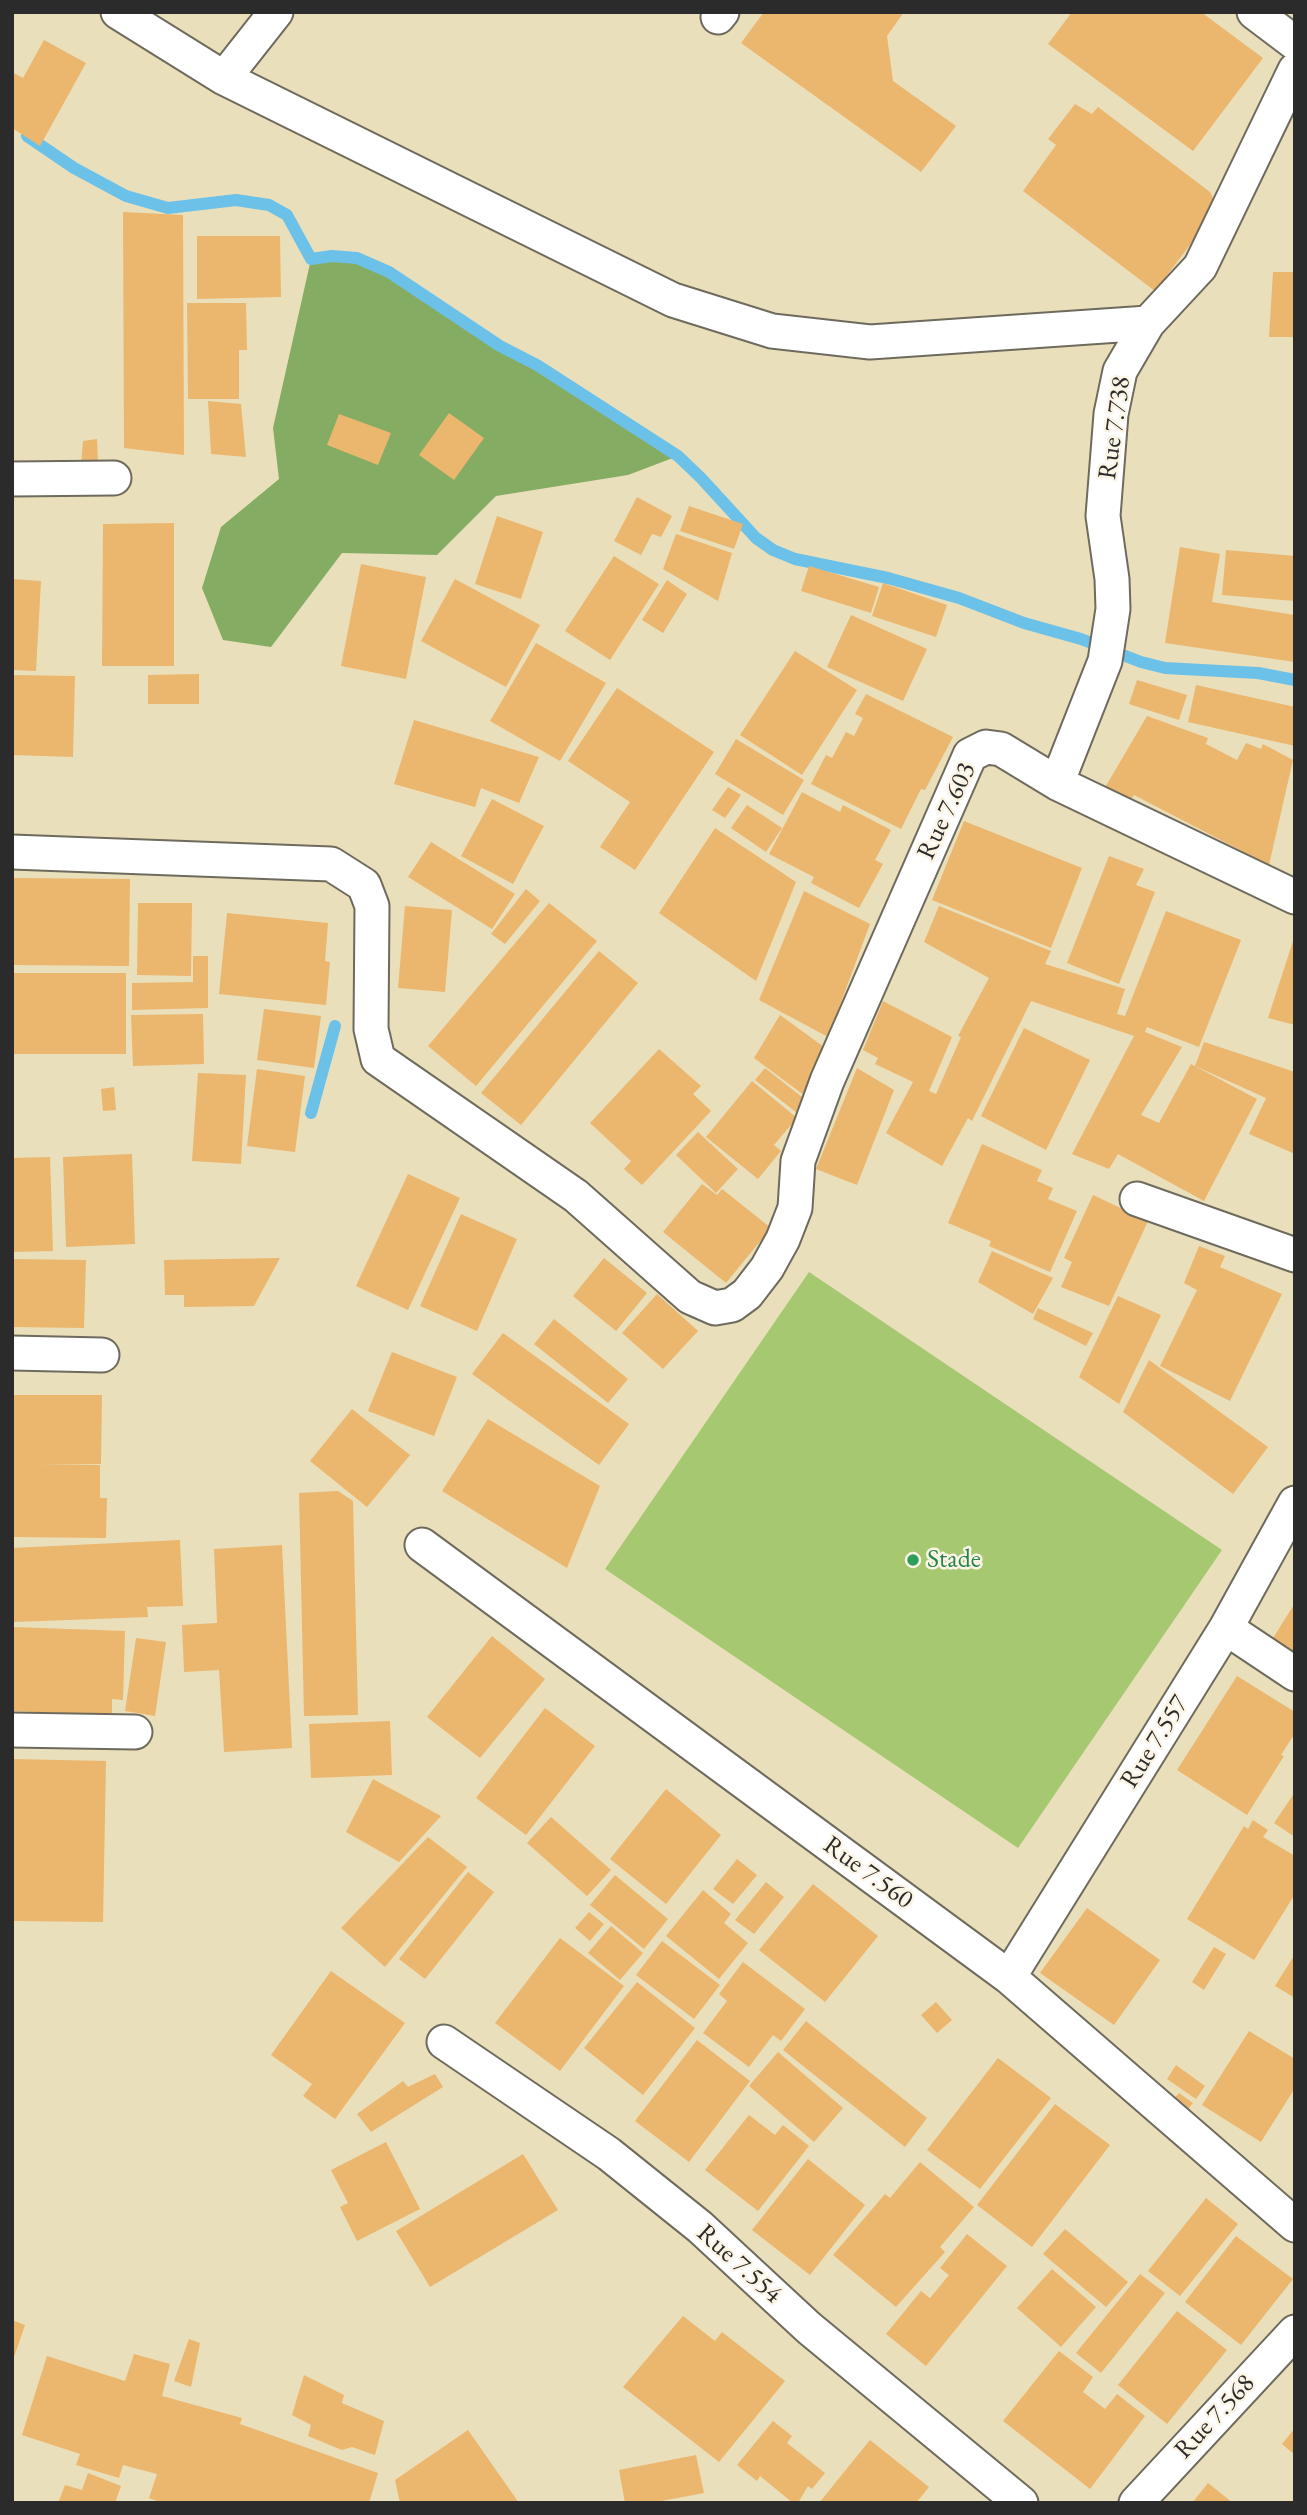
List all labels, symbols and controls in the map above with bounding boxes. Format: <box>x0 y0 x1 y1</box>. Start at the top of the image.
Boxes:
street label: Rue 7.738 <box>1092 375 1138 481</box>
street label: Rue 7.603 <box>911 758 983 864</box>
place label: Stade <box>927 1544 981 1576</box>
marker: Stade <box>905 1552 921 1568</box>
street label: Rue 7.557 <box>1114 1690 1196 1794</box>
street label: Rue 7.560 <box>817 1830 919 1916</box>
street label: Rue 7.554 <box>690 2218 788 2310</box>
street label: Rue 7.568 <box>1168 2369 1262 2465</box>

